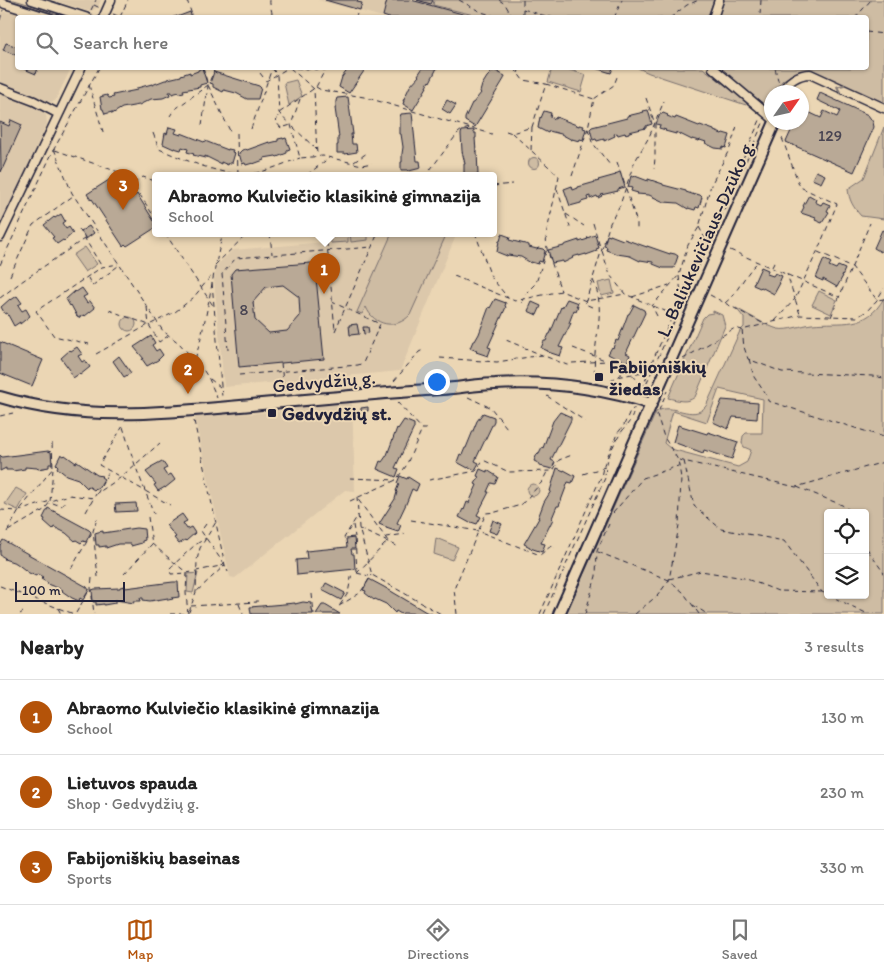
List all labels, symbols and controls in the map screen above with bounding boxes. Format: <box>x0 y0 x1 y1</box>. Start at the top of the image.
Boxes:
search box <box>15 15 869 70</box>
icon: search <box>33 29 61 57</box>
text: Search here <box>73 31 168 54</box>
one-way arrow <box>836 83 845 94</box>
north arrow <box>764 85 809 130</box>
house number: 129 <box>818 126 842 145</box>
street label: L. Baliukevičiaus-Dzūko g. <box>651 136 759 341</box>
pin: 3 <box>107 169 139 210</box>
popup <box>152 172 497 237</box>
text: Abraomo Kulviečio klasikinė gimnazija <box>168 184 481 207</box>
text: School <box>168 207 214 226</box>
pin: 1 <box>308 253 340 294</box>
house number: 8 <box>240 300 249 319</box>
pin: 2 <box>172 353 204 394</box>
place label: Fabijoniškių žiedas <box>609 355 707 400</box>
street label: Gedvydžių g. <box>271 366 377 397</box>
your location <box>424 369 450 395</box>
marker: Fabijoniškių žiedas <box>593 371 605 383</box>
place label: Gedvydžių st. <box>282 402 392 425</box>
marker: Gedvydžių st. <box>266 407 278 419</box>
map controls <box>824 509 869 599</box>
button: locate <box>824 509 869 554</box>
button: layers <box>824 554 869 599</box>
scale bar <box>15 579 125 602</box>
text: 100 m <box>22 582 61 599</box>
text: Nearby <box>20 634 84 659</box>
text: 3 results <box>804 637 864 656</box>
text: Abraomo Kulviečio klasikinė gimnazija <box>67 696 379 719</box>
text: 1 <box>32 708 40 727</box>
text: 130 m <box>821 708 864 727</box>
text: School <box>67 719 113 738</box>
text: Lietuvos spauda <box>67 771 198 794</box>
text: 2 <box>32 783 40 802</box>
text: 230 m <box>820 783 864 802</box>
text: Shop · Gedvydžių g. <box>67 794 199 813</box>
text: Fabijoniškių baseinas <box>67 846 240 869</box>
text: 3 <box>32 858 40 877</box>
text: 330 m <box>820 858 864 877</box>
text: Sports <box>67 869 112 888</box>
tab: Map <box>126 916 154 963</box>
tab: Directions <box>407 916 469 963</box>
tab: Saved <box>722 916 758 963</box>

